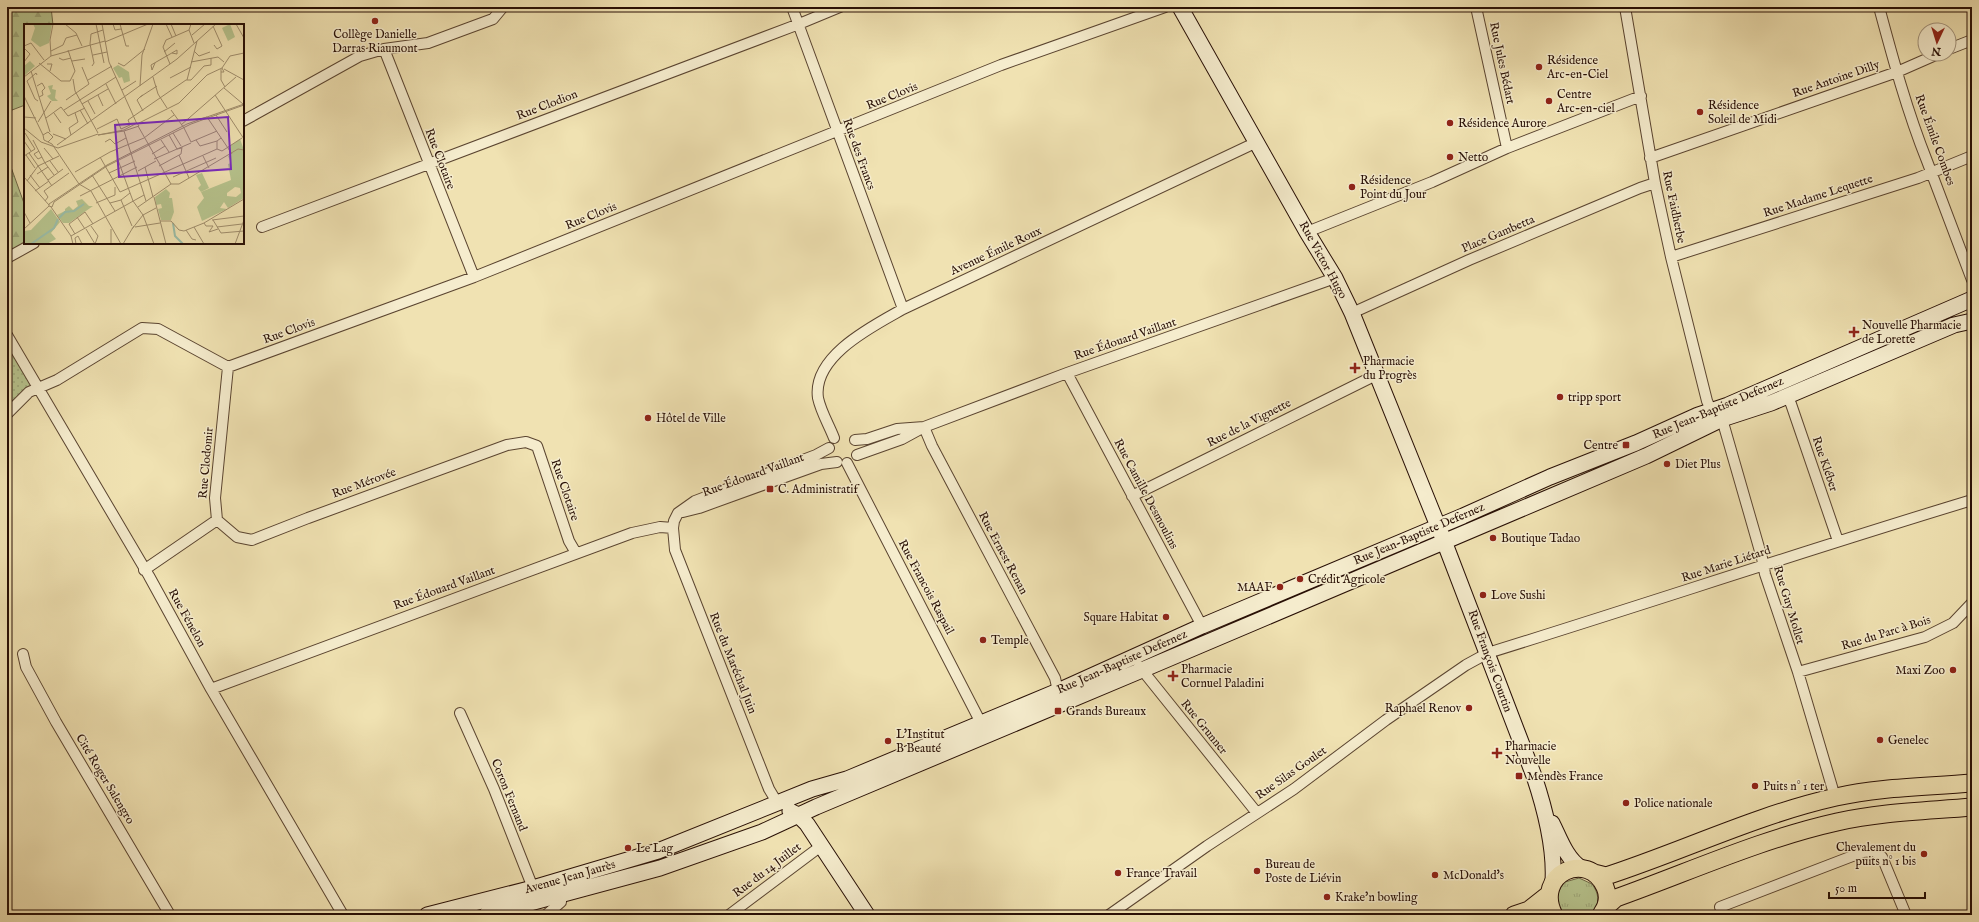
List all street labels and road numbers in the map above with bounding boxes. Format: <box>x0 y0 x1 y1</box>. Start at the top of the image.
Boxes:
street label: Rue Jules Bédart <box>1485 21 1518 106</box>
street label: Rue Antoine Dilly <box>1790 57 1882 101</box>
street label: Rue Clovis <box>864 79 920 113</box>
street label: Rue Clodion <box>514 86 580 123</box>
street label: Rue Émile Combes <box>1912 92 1959 188</box>
street label: Rue des Francs <box>839 116 879 192</box>
street label: Rue Clotaire <box>422 126 459 192</box>
street label: Rue Faidherbe <box>1659 169 1689 245</box>
street label: Rue Madame Lequette <box>1761 171 1875 222</box>
street label: Rue Clovis <box>563 199 619 233</box>
street label: Place Gambetta <box>1459 212 1538 256</box>
street label: Rue Victor Hugo <box>1295 219 1351 302</box>
street label: Avenue Émile Roux <box>947 222 1044 279</box>
street label: Rue Édouard Vaillant <box>1072 314 1178 364</box>
street label: Rue Clovis <box>261 315 317 347</box>
street label: Rue Jean-Baptiste Defernez <box>1650 373 1787 443</box>
street label: Rue de la Vignette <box>1204 395 1294 451</box>
street label: Rue Clodomir <box>195 426 217 499</box>
street label: Rue Kléber <box>1809 435 1842 494</box>
street label: Rue Camille Desmoulins <box>1111 436 1181 552</box>
street label: Rue Édouard Vaillant <box>700 449 806 500</box>
street label: Rue Clotaire <box>547 457 583 523</box>
street label: Rue Mérovée <box>330 464 399 502</box>
street label: Rue Jean-Baptiste Defernez <box>1351 499 1488 569</box>
street label: Rue Ernest Renan <box>975 509 1031 597</box>
street label: Rue Francois Raspail <box>894 537 958 638</box>
street label: Rue Marie Liétard <box>1680 542 1773 585</box>
street label: Rue Édouard Vaillant <box>391 562 497 613</box>
street label: Rue Guy Mollet <box>1770 564 1808 646</box>
street label: Rue Fénelon <box>165 586 209 650</box>
street label: Rue François Courtin <box>1465 608 1516 715</box>
street label: Rue du Maréchal Juin <box>705 610 760 717</box>
street label: Rue du Parc à Bois <box>1840 612 1932 654</box>
street label: Rue Jean-Baptiste Defernez <box>1055 626 1190 698</box>
street label: Rue Grunner <box>1177 697 1231 758</box>
street label: Cité Roger Salengro <box>72 731 138 827</box>
street label: Rue Silas Goulet <box>1253 743 1329 803</box>
street label: Coron Fernand <box>488 757 531 834</box>
street label: Rue du 14 Juillet <box>730 839 805 901</box>
street label: Avenue Jean Jaurès <box>522 857 617 898</box>

